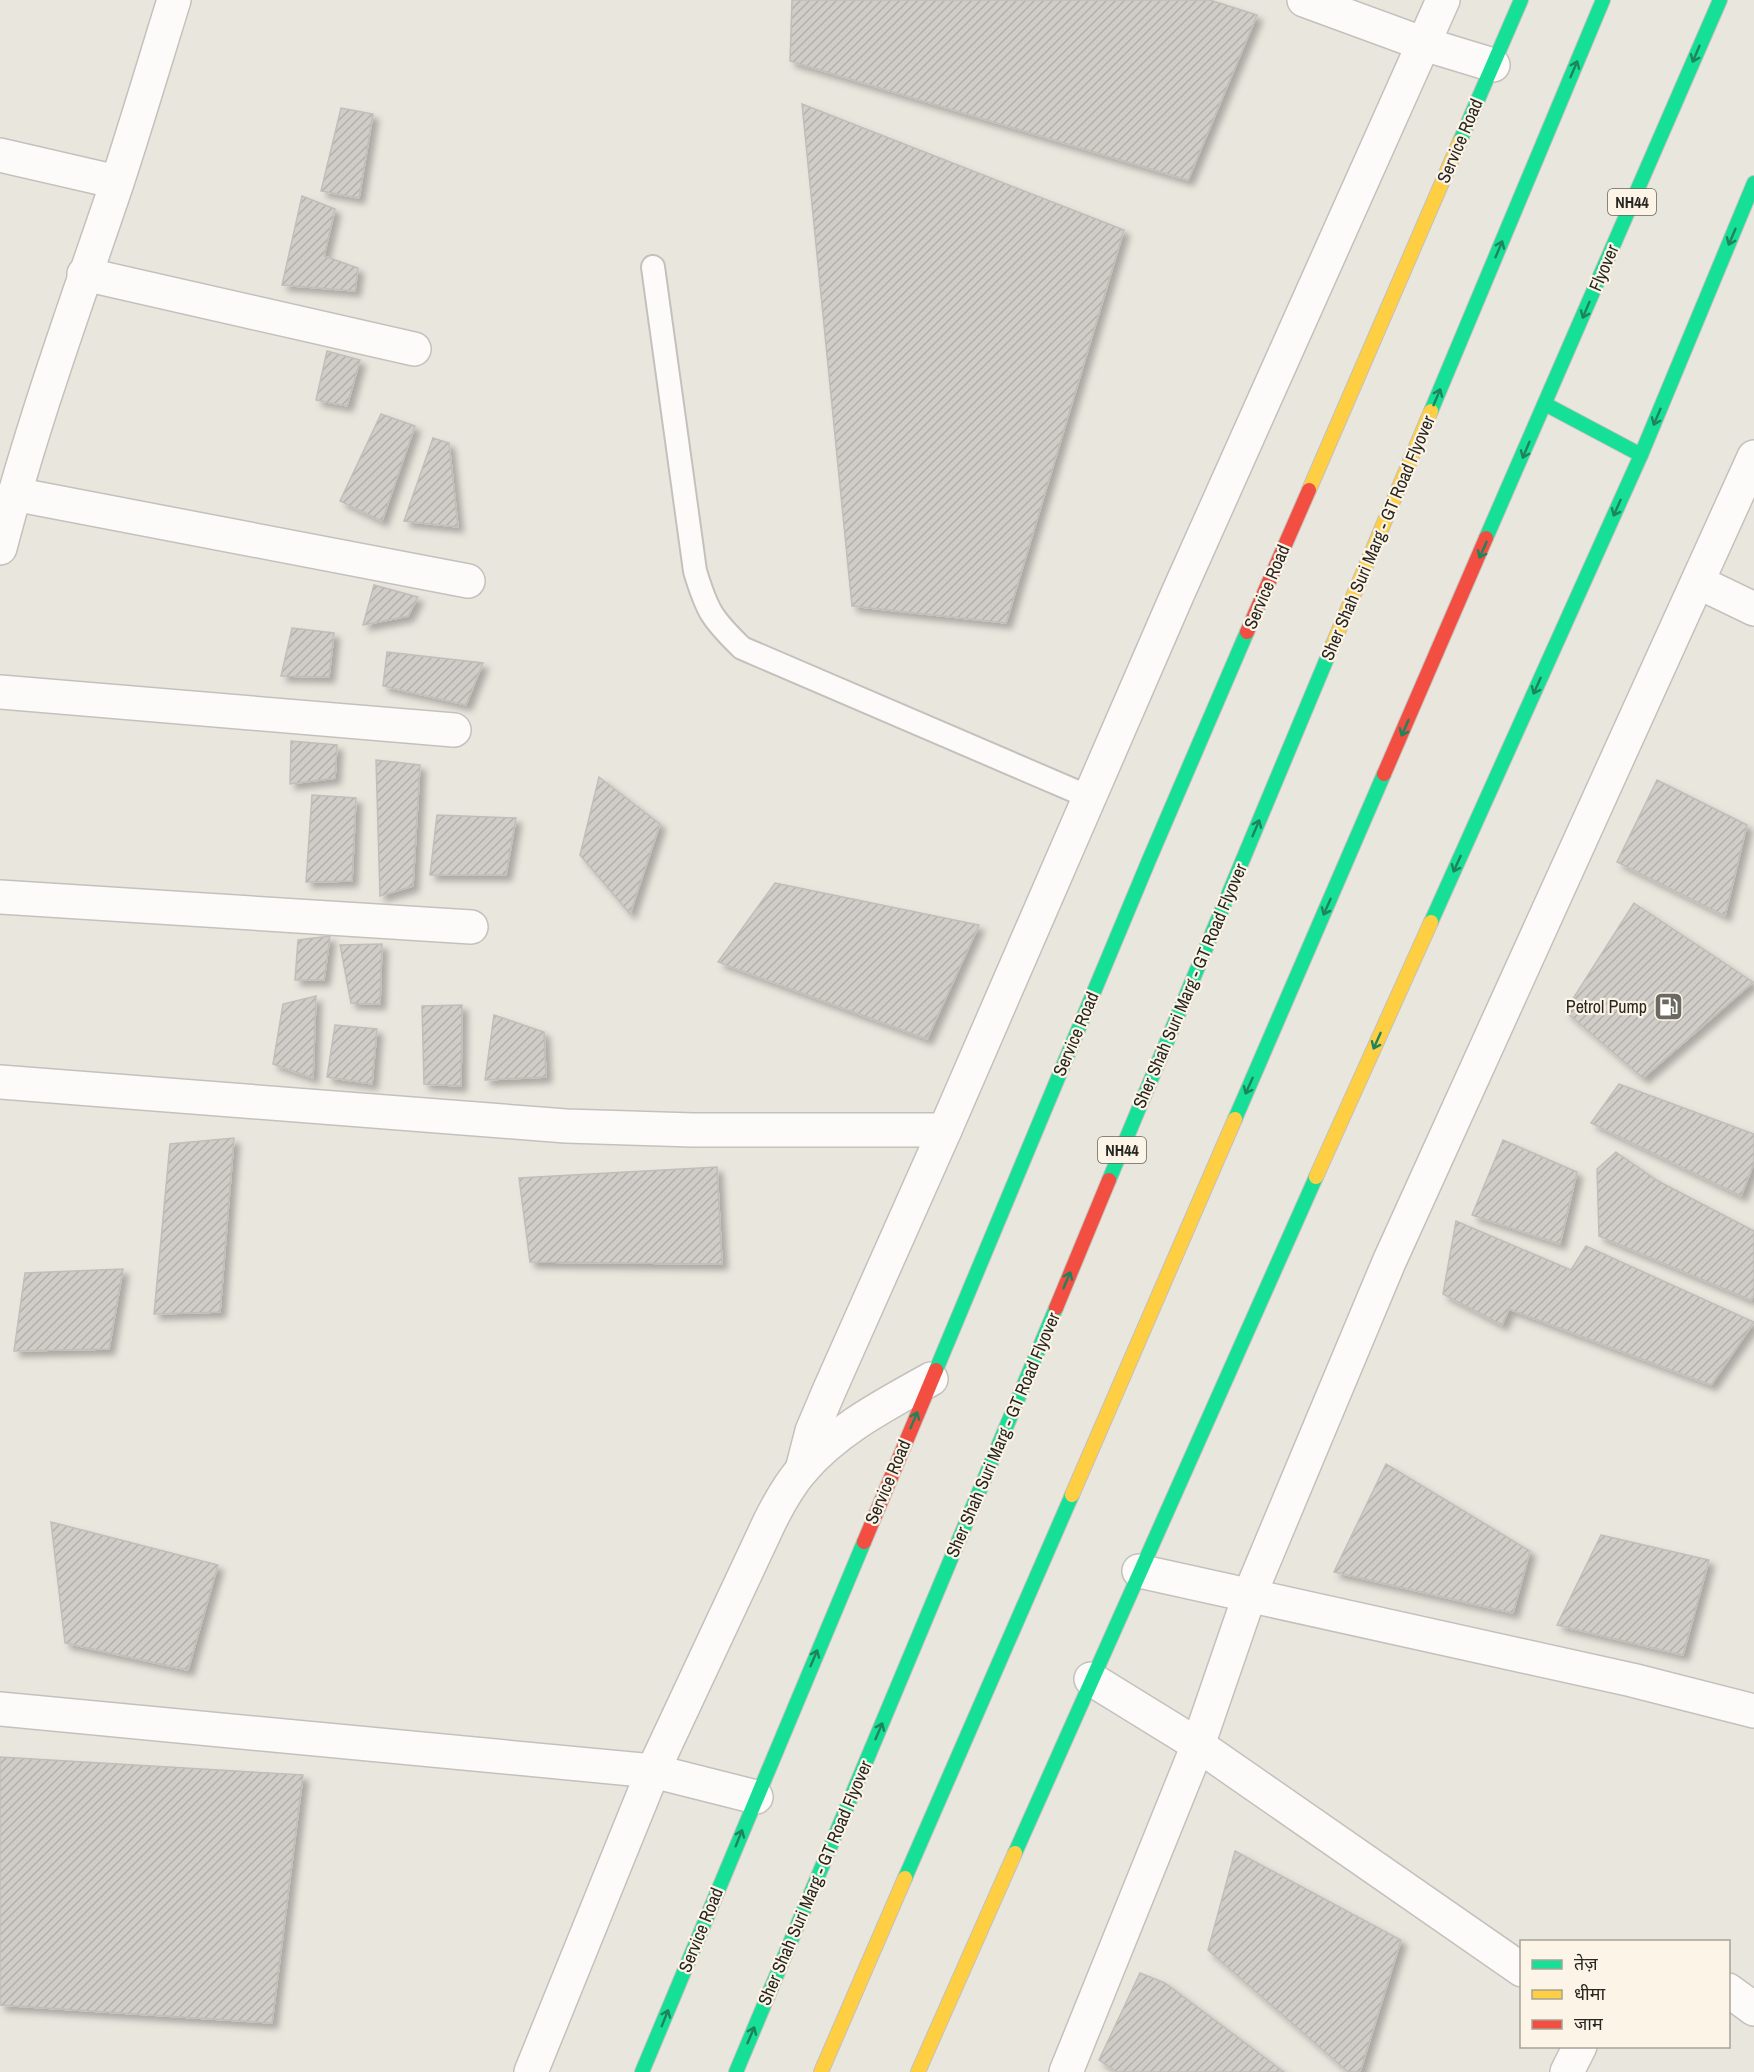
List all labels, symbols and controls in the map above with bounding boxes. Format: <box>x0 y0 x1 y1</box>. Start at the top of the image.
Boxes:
one-way arrow <box>1690 44 1702 62</box>
one-way arrow <box>1569 60 1580 79</box>
street label: Service Road <box>1431 95 1489 187</box>
road number: NH44 <box>1608 189 1656 215</box>
one-way arrow <box>1726 227 1737 246</box>
one-way arrow <box>1494 240 1505 259</box>
street label: Flyover <box>1583 241 1625 295</box>
one-way arrow <box>1580 300 1591 319</box>
one-way arrow <box>1432 388 1443 406</box>
one-way arrow <box>1651 407 1662 426</box>
street label: Sher Shah Suri Marg - GT Road Flyover <box>1314 411 1441 664</box>
one-way arrow <box>1520 440 1531 459</box>
one-way arrow <box>1611 499 1622 517</box>
one-way arrow <box>1477 540 1488 558</box>
street label: Service Road <box>1238 541 1296 633</box>
one-way arrow <box>1531 676 1543 694</box>
one-way arrow <box>1399 719 1410 737</box>
one-way arrow <box>1251 820 1262 838</box>
one-way arrow <box>1451 854 1462 872</box>
street label: Sher Shah Suri Marg - GT Road Flyover <box>1126 859 1253 1112</box>
one-way arrow <box>1321 898 1332 916</box>
street label: Service Road <box>1047 988 1105 1080</box>
fuel station icon: Petrol Pump <box>1652 991 1684 1023</box>
place label: Petrol Pump <box>1566 994 1647 1019</box>
one-way arrow <box>1371 1032 1382 1050</box>
one-way arrow <box>1243 1076 1254 1095</box>
road number: NH44 <box>1098 1137 1146 1163</box>
one-way arrow <box>1062 1271 1074 1289</box>
street label: Sher Shah Suri Marg - GT Road Flyover <box>939 1308 1066 1561</box>
one-way arrow <box>909 1411 920 1430</box>
street label: Service Road <box>859 1436 917 1528</box>
one-way arrow <box>809 1649 820 1668</box>
one-way arrow <box>874 1722 885 1740</box>
street label: Sher Shah Suri Marg - GT Road Flyover <box>751 1756 878 2009</box>
one-way arrow <box>734 1829 745 1847</box>
street label: Service Road <box>672 1884 729 1976</box>
legend <box>1520 1940 1730 2048</box>
text: तेज़ <box>1574 1951 1598 1976</box>
text: धीमा <box>1574 1981 1605 2006</box>
one-way arrow <box>660 2009 671 2028</box>
text: जाम <box>1574 2011 1604 2036</box>
one-way arrow <box>746 2026 757 2045</box>

